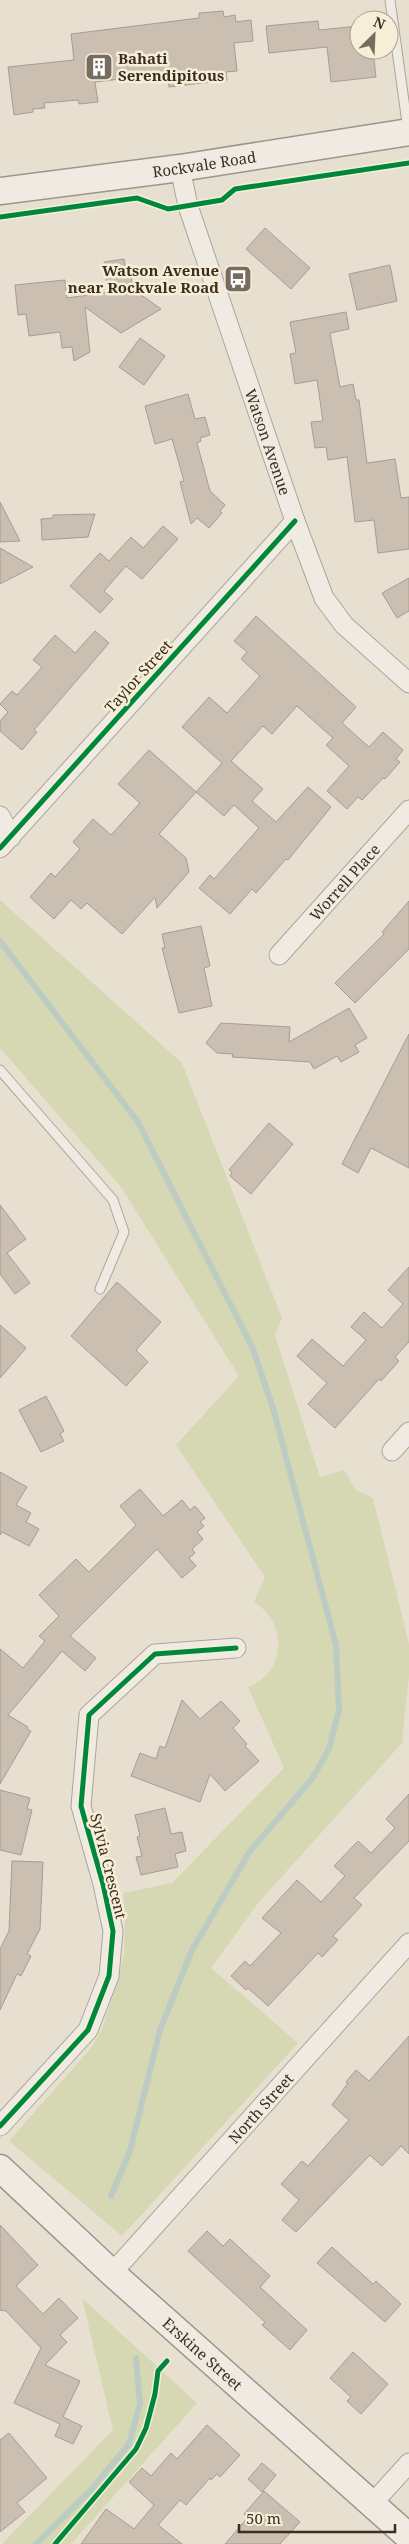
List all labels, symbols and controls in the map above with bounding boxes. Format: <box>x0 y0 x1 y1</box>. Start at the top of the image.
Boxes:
north arrow <box>349 10 399 60</box>
text: N <box>371 12 388 34</box>
place label: Bahati Serendipitous <box>118 48 224 85</box>
building icon: Bahati Serendipitous <box>84 52 114 82</box>
street label: Rockvale Road <box>151 146 257 181</box>
place label: Watson Avenue near Rockvale Road <box>68 260 219 297</box>
bus stop icon: Watson Avenue near Rockvale Road <box>223 264 253 294</box>
street label: Watson Avenue <box>241 386 295 498</box>
street label: Taylor Street <box>100 635 176 717</box>
street label: Worrell Place <box>305 839 384 925</box>
street label: Sylvia Crescent <box>86 1811 132 1921</box>
street label: North Street <box>224 2069 297 2147</box>
street label: Erskine Street <box>159 2313 247 2394</box>
scale bar <box>239 2502 395 2534</box>
text: 50 m <box>246 2508 281 2528</box>

